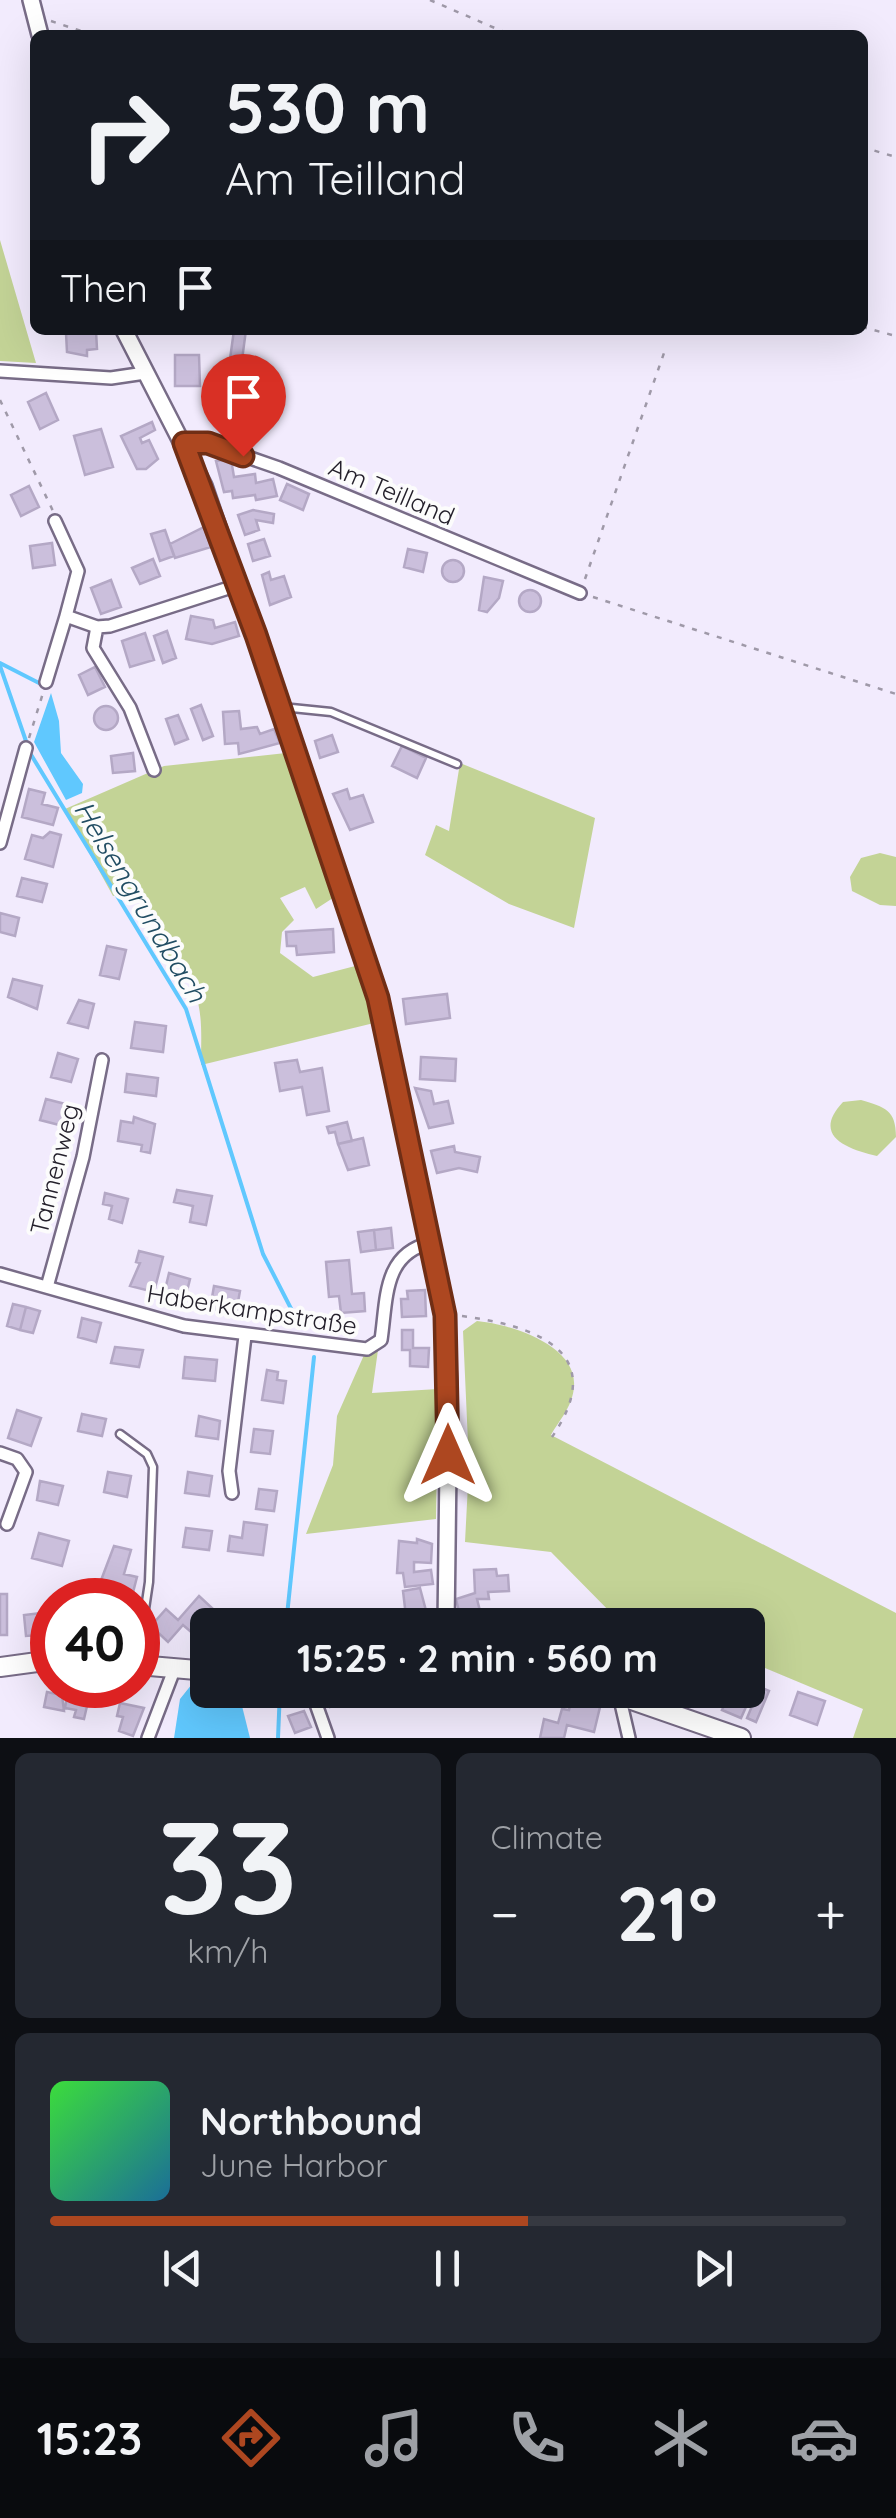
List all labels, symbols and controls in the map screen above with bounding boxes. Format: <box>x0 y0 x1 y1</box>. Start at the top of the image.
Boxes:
text: 530 m <box>225 63 430 151</box>
icon: right <box>60 70 190 200</box>
text: Am Teilland <box>225 150 466 206</box>
icon: arrive <box>168 260 223 315</box>
text: Then <box>60 264 148 312</box>
pin <box>201 354 286 457</box>
icon: arrive <box>216 369 271 424</box>
street label: Am Teilland <box>324 451 460 531</box>
water label: Helsengrundbach <box>67 794 216 1009</box>
street label: Tannenweg <box>23 1100 85 1238</box>
street label: Haberkampstraße <box>145 1277 359 1341</box>
position arrow <box>396 1403 500 1507</box>
speed limit sign: 40 <box>30 1578 160 1708</box>
text: 15:25 · 2 min · 560 m <box>297 1634 658 1682</box>
text: 33 <box>158 1784 298 1947</box>
text: Climate <box>491 1817 603 1857</box>
text: 21° <box>616 1866 718 1960</box>
text: − <box>491 1879 519 1948</box>
text: + <box>815 1879 846 1948</box>
text: km/h <box>187 1931 268 1971</box>
text: Northbound <box>200 2097 422 2145</box>
text: June Harbor <box>200 2145 388 2185</box>
icon: previous <box>155 2241 210 2296</box>
icon: pause <box>420 2241 475 2296</box>
icon: next <box>686 2241 741 2296</box>
icon: directions <box>216 2403 286 2473</box>
icon: music <box>359 2403 429 2473</box>
icon: phone <box>502 2403 572 2473</box>
icon: climate <box>646 2403 716 2473</box>
icon: car <box>789 2403 859 2473</box>
text: 15:23 <box>37 2410 142 2466</box>

